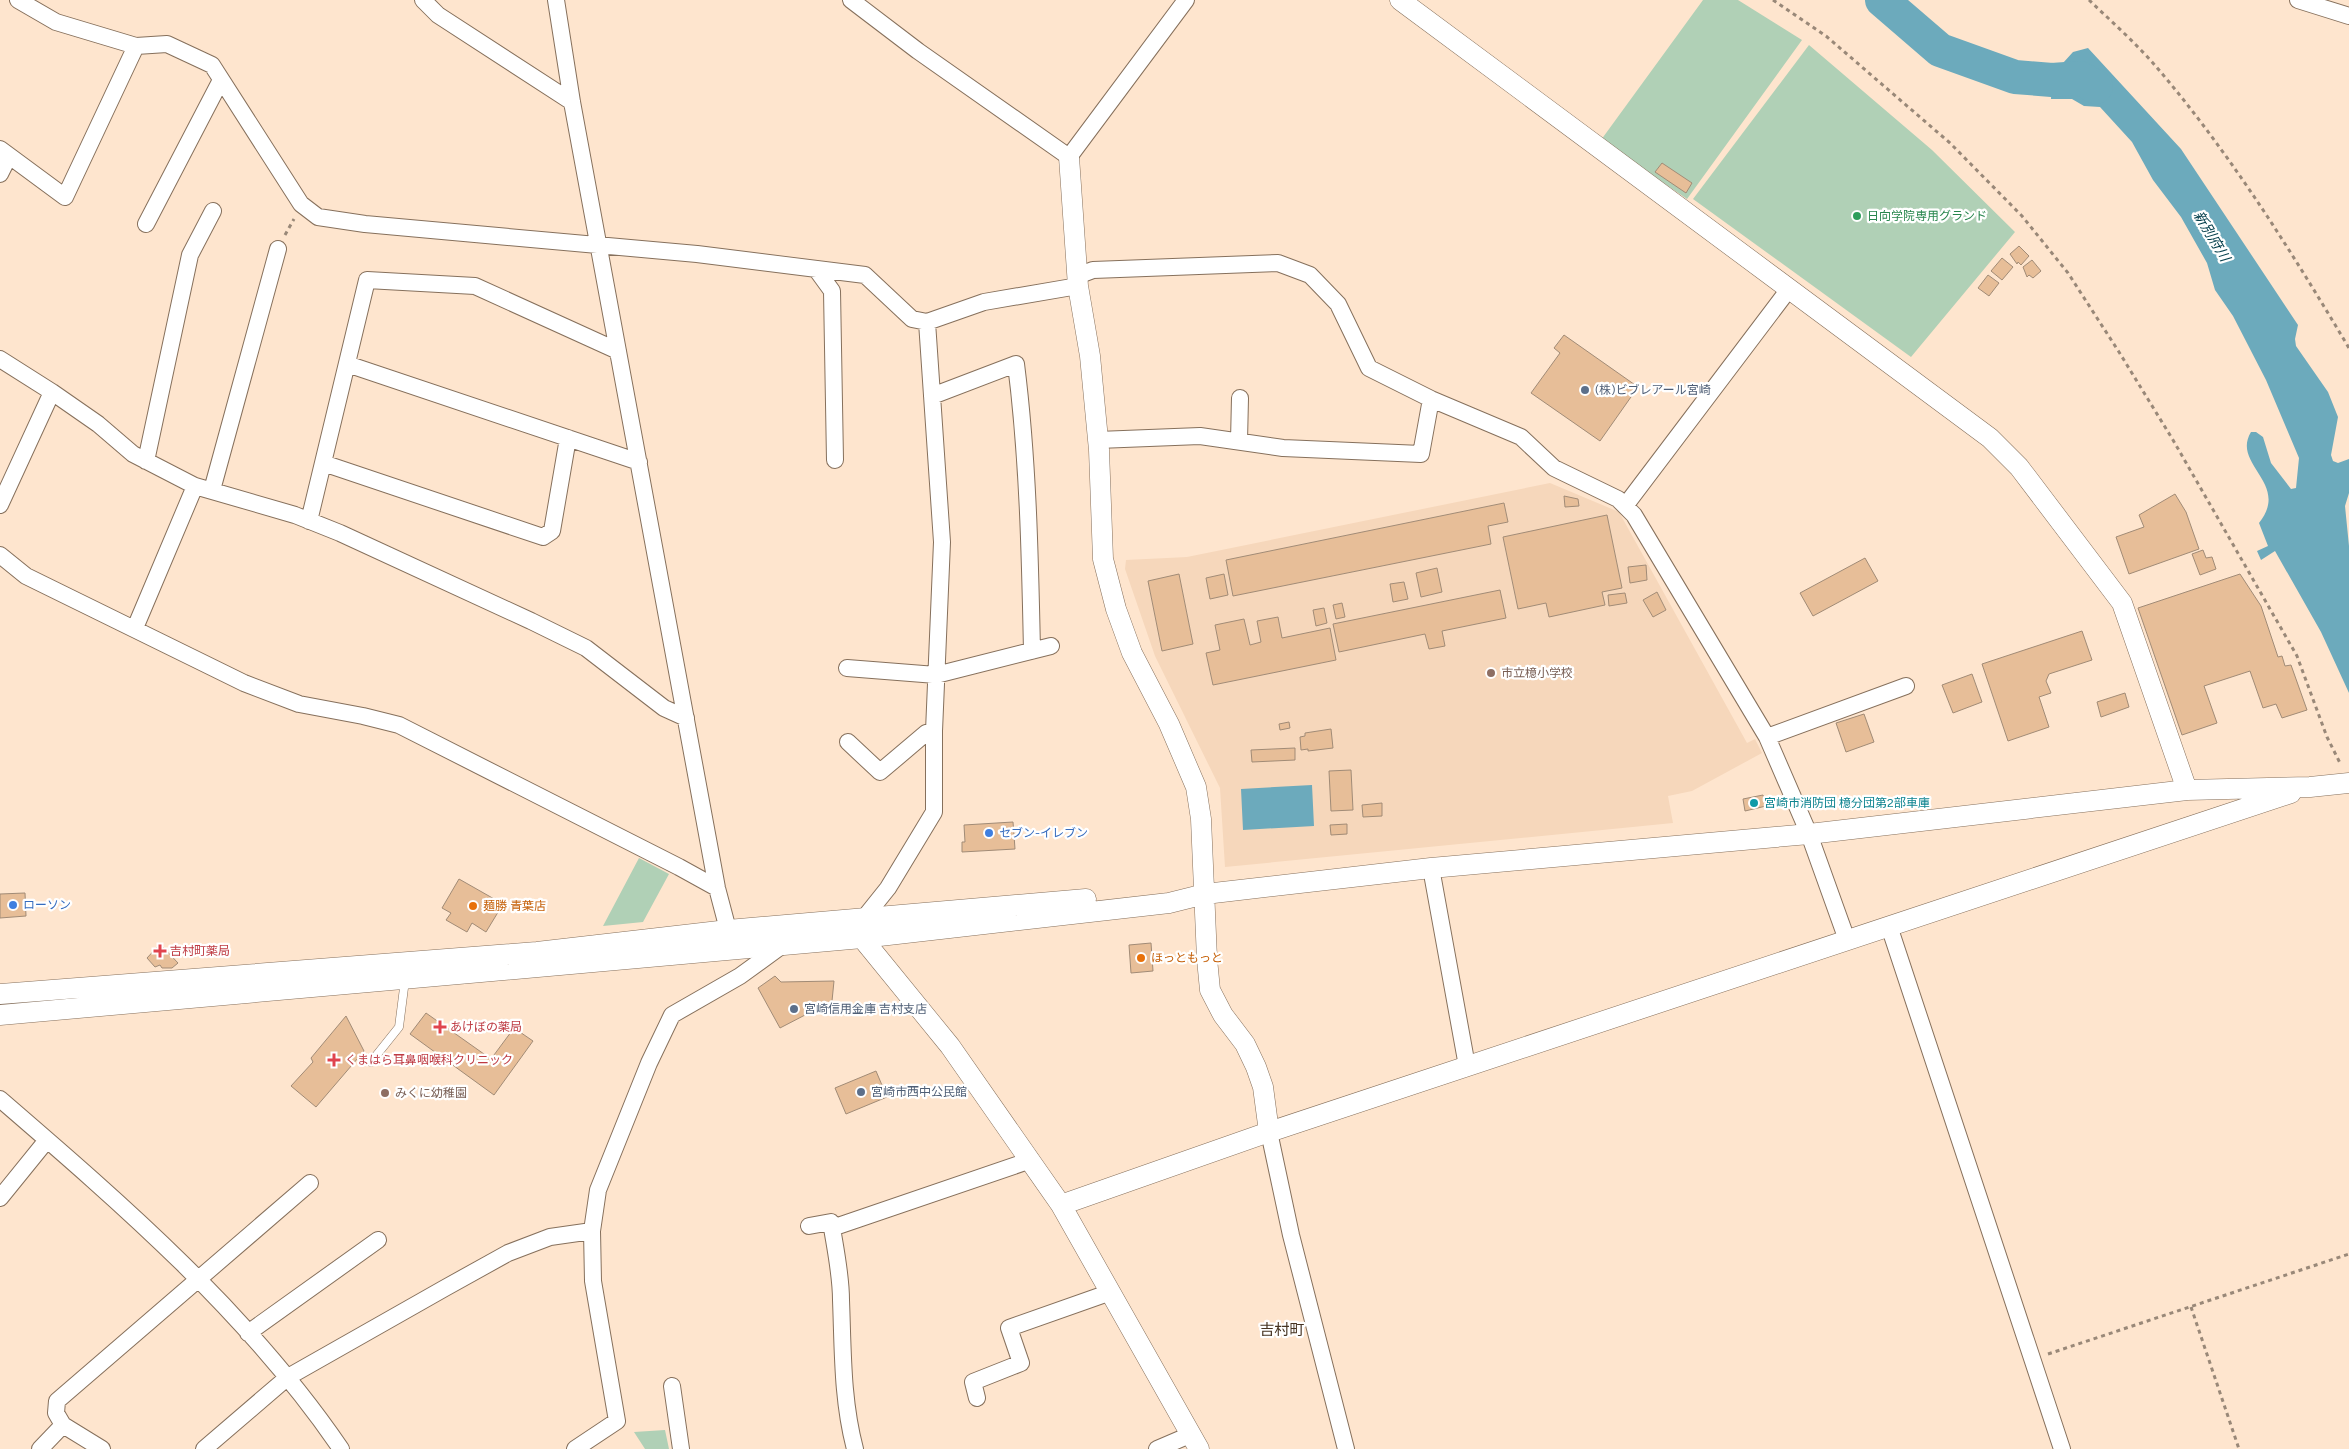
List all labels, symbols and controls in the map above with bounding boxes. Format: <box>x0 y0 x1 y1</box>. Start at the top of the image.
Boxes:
water label: 新別府川 <box>2190 208 2234 266</box>
place label: 日向学院専用グランド <box>1867 209 1987 223</box>
marker: 日向学院専用グランド <box>1851 210 1863 222</box>
place label: (株)ビブレアール宮崎 <box>1595 383 1711 397</box>
marker: (株)ビブレアール宮崎 <box>1579 384 1591 396</box>
place label: 市立檍小学校 <box>1501 666 1573 680</box>
marker: 市立檍小学校 <box>1485 667 1497 679</box>
place label: 宮崎市消防団 檍分団第2部車庫 <box>1764 796 1930 810</box>
marker: 宮崎市消防団 檍分団第2部車庫 <box>1748 797 1760 809</box>
place label: セブン-イレブン <box>999 826 1088 840</box>
marker: セブン-イレブン <box>983 827 995 839</box>
place label: ローソン <box>23 898 71 912</box>
marker: ローソン <box>7 899 19 911</box>
place label: 麺勝 青葉店 <box>483 899 546 913</box>
marker: 麺勝 青葉店 <box>467 900 479 912</box>
place label: 吉村町薬局 <box>170 944 230 958</box>
marker: 吉村町薬局 <box>154 945 166 957</box>
place label: ほっともっと <box>1151 951 1223 965</box>
marker: ほっともっと <box>1135 952 1147 964</box>
place label: 宮崎信用金庫 吉村支店 <box>804 1002 927 1016</box>
marker: 宮崎信用金庫 吉村支店 <box>788 1003 800 1015</box>
place label: あけぼの薬局 <box>450 1020 522 1034</box>
marker: あけぼの薬局 <box>434 1021 446 1033</box>
marker: くまはら耳鼻咽喉科クリニック <box>327 1053 341 1067</box>
place label: くまはら耳鼻咽喉科クリニック <box>345 1053 513 1067</box>
place label: 宮崎市西中公民館 <box>871 1085 967 1099</box>
place label: みくに幼稚園 <box>395 1086 467 1100</box>
marker: 宮崎市西中公民館 <box>855 1086 867 1098</box>
marker: みくに幼稚園 <box>379 1087 391 1099</box>
district label: 吉村町 <box>1259 1321 1305 1339</box>

